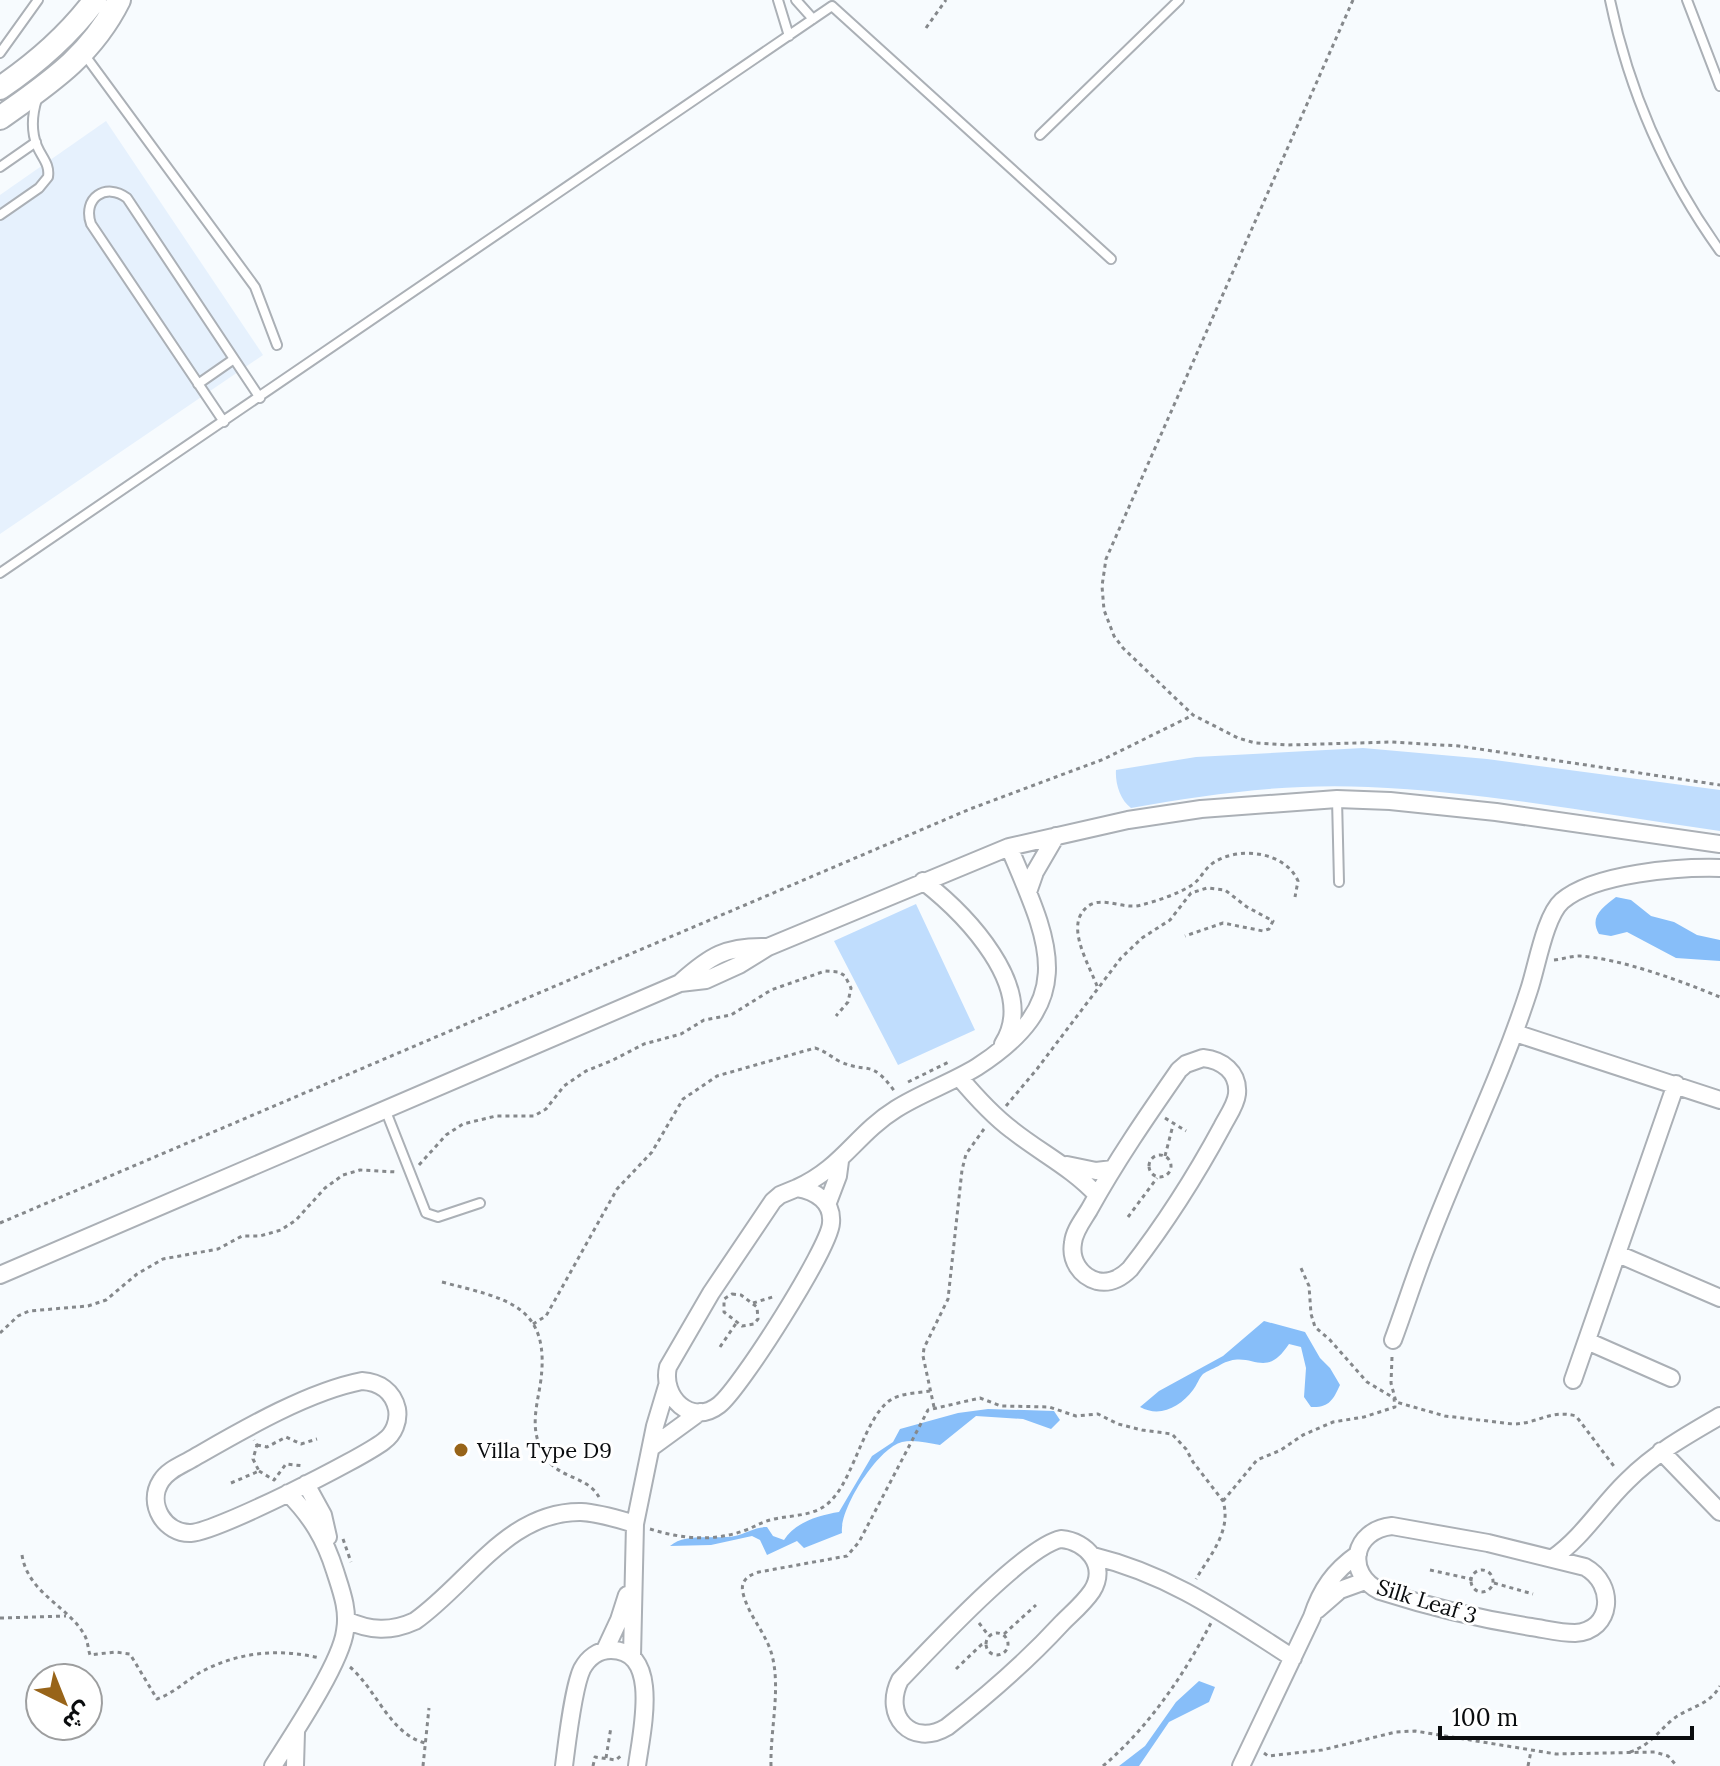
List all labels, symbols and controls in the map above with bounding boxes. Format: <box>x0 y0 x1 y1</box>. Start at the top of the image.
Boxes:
place label: Villa Type D9 <box>476 1436 612 1464</box>
marker: Villa Type D9 <box>452 1441 470 1459</box>
street label: Silk Leaf 3 <box>1373 1572 1481 1630</box>
north arrow <box>24 1662 104 1742</box>
scale bar <box>1440 1690 1692 1740</box>
text: ش <box>57 1696 98 1737</box>
text: 100 m <box>1452 1702 1518 1733</box>

